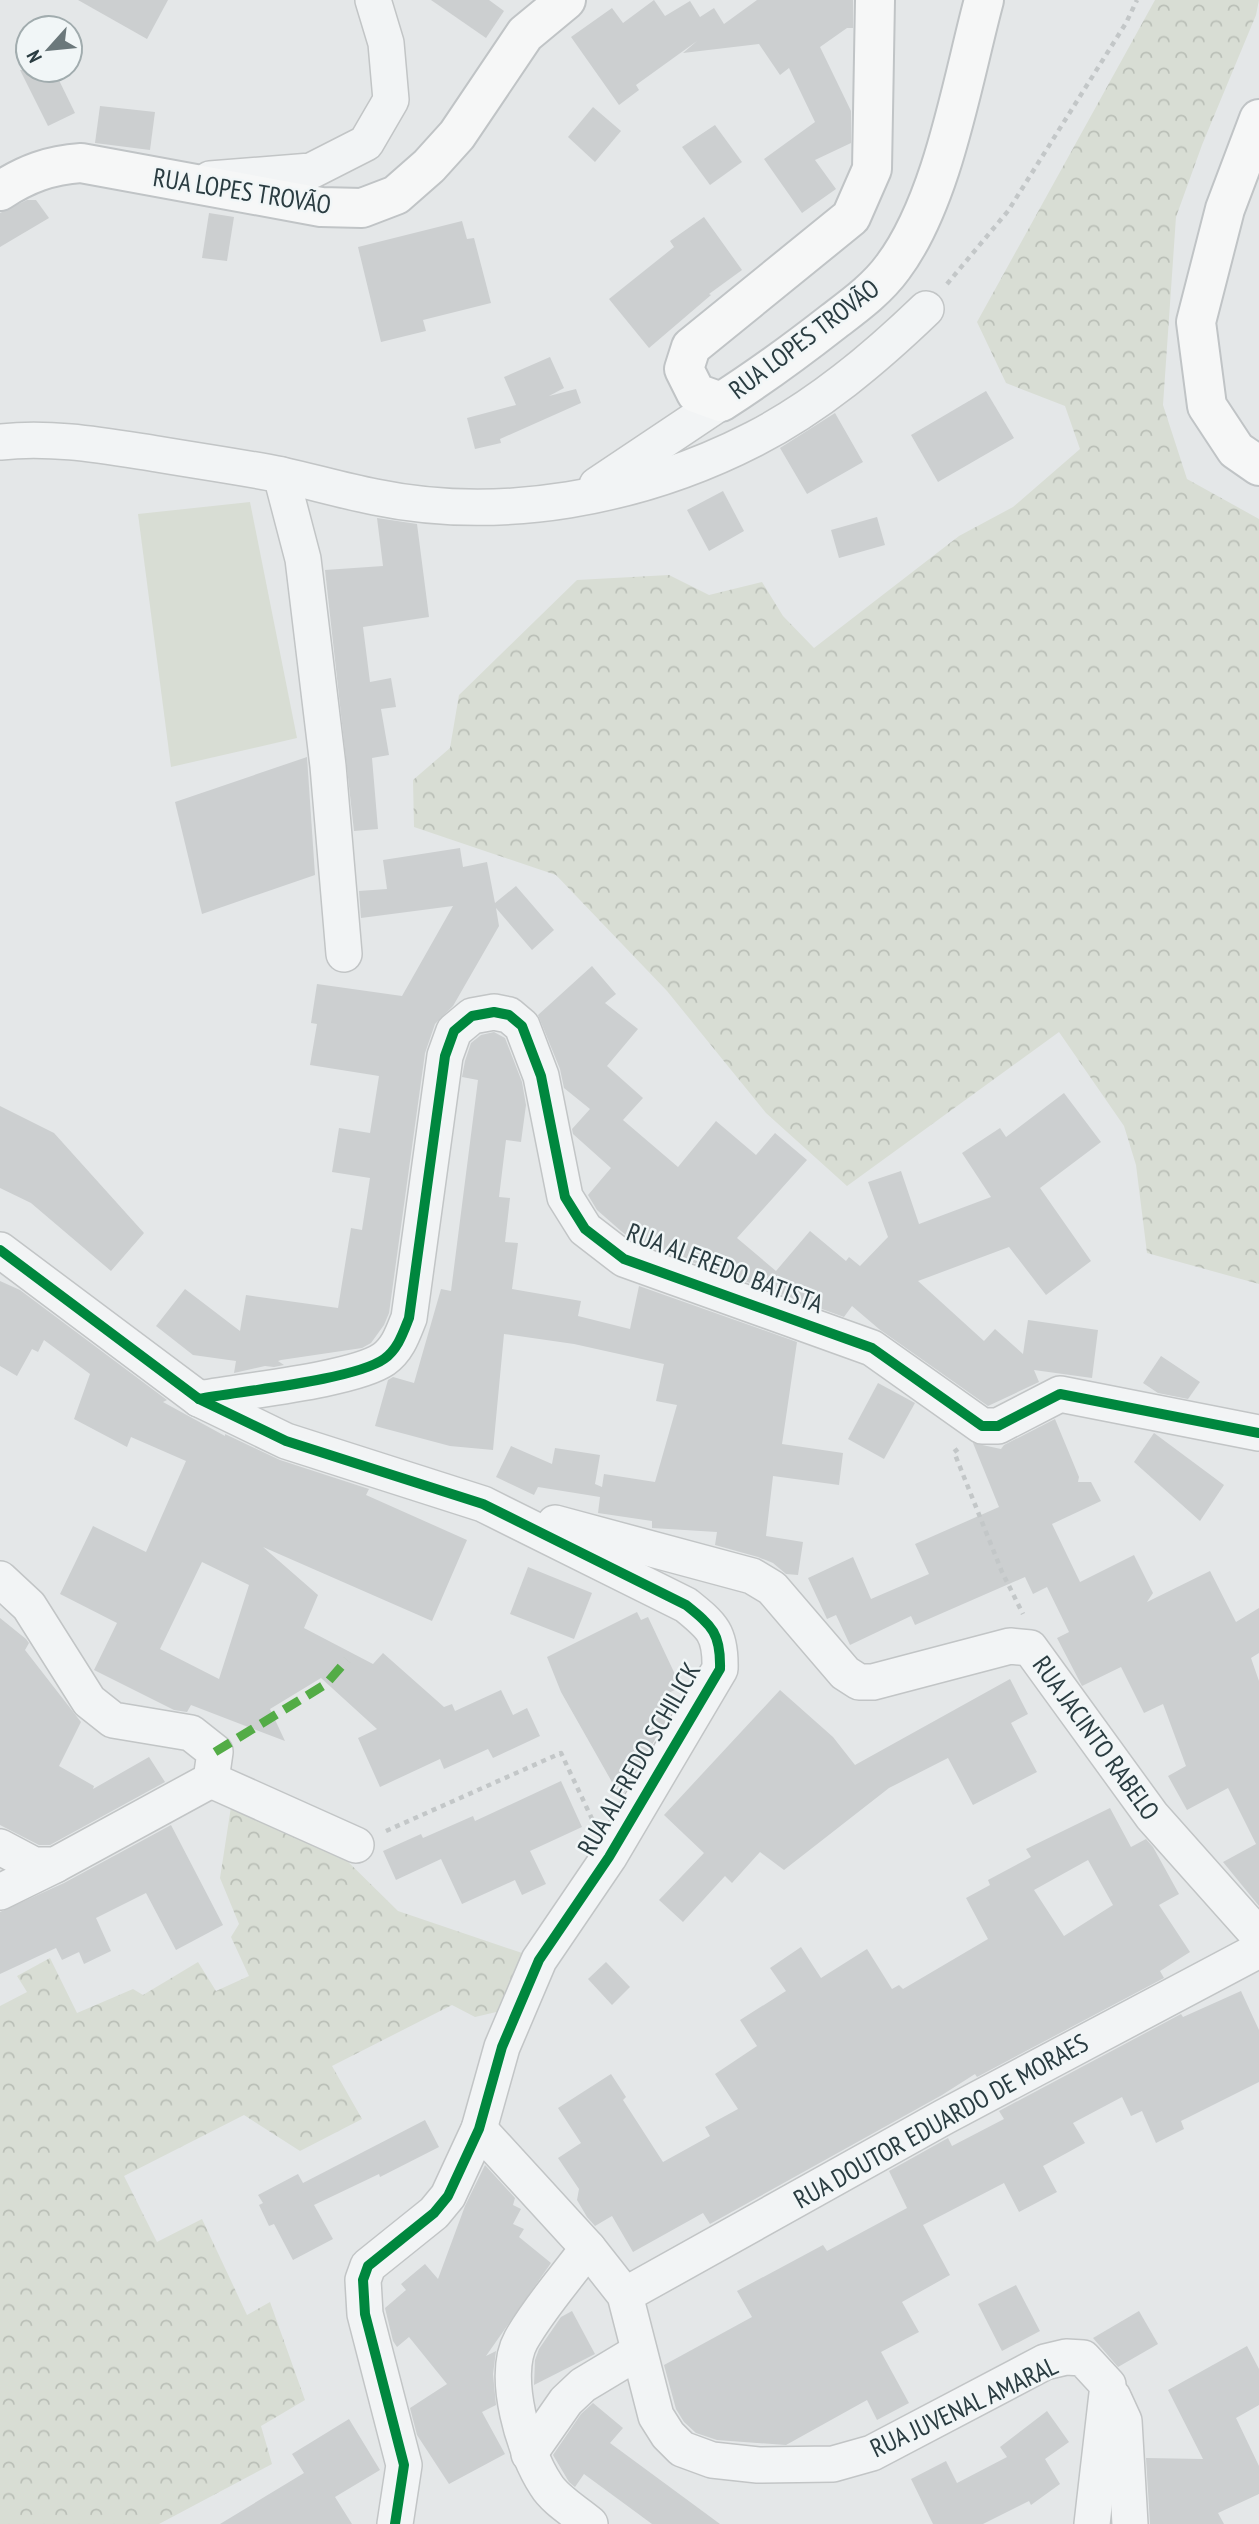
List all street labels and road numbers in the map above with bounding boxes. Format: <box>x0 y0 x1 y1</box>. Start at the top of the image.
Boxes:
street label: RUA LOPES TROVÃO <box>151 160 333 221</box>
street label: RUA LOPES TROVÃO <box>722 271 885 406</box>
street label: RUA ALFREDO BATISTA <box>622 1215 829 1320</box>
street label: RUA JACINTO RABELO <box>1026 1649 1167 1826</box>
street label: RUA ALFREDO SCHILICK <box>570 1656 707 1861</box>
street label: RUA DOUTOR EDUARDO DE MORAES <box>788 2026 1094 2215</box>
street label: RUA JUVENAL AMARAL <box>865 2349 1063 2464</box>

